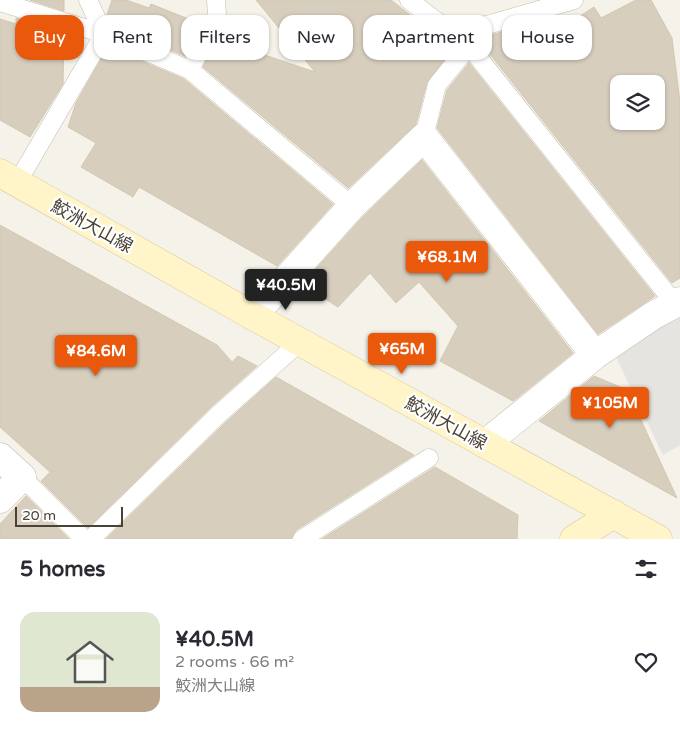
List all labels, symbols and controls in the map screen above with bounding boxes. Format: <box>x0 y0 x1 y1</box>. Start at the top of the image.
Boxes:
chip: Buy <box>15 15 84 60</box>
chip: Rent <box>94 15 171 60</box>
chip: Filters <box>181 15 269 60</box>
chip: New <box>279 15 353 60</box>
chip: Apartment <box>363 15 492 60</box>
chip: House <box>502 15 592 60</box>
map controls <box>610 75 665 130</box>
button: layers <box>610 75 665 130</box>
street label: 鮫洲大山線 <box>47 195 137 257</box>
pin: ¥68.1M <box>406 240 488 283</box>
text: ¥68.1M <box>417 247 477 267</box>
pin: ¥40.5M <box>245 268 327 311</box>
text: ¥40.5M <box>256 275 316 295</box>
pin: ¥65M <box>372 332 432 375</box>
pin: ¥84.6M <box>55 334 137 377</box>
text: ¥65M <box>379 339 425 359</box>
text: ¥84.6M <box>66 341 126 361</box>
pin: ¥105M <box>575 386 645 429</box>
street label: 鮫洲大山線 <box>401 392 491 454</box>
text: ¥105M <box>582 393 638 413</box>
scale bar <box>15 504 122 527</box>
text: 20 m <box>22 507 56 524</box>
icon: filters <box>632 555 660 583</box>
text: 5 homes <box>20 557 105 582</box>
text: ¥40.5M <box>175 627 254 652</box>
icon: home <box>60 632 120 692</box>
icon: heart <box>632 648 660 676</box>
text: 2 rooms · 66 m² <box>175 652 294 672</box>
text: 鮫洲大山線 <box>175 676 255 696</box>

